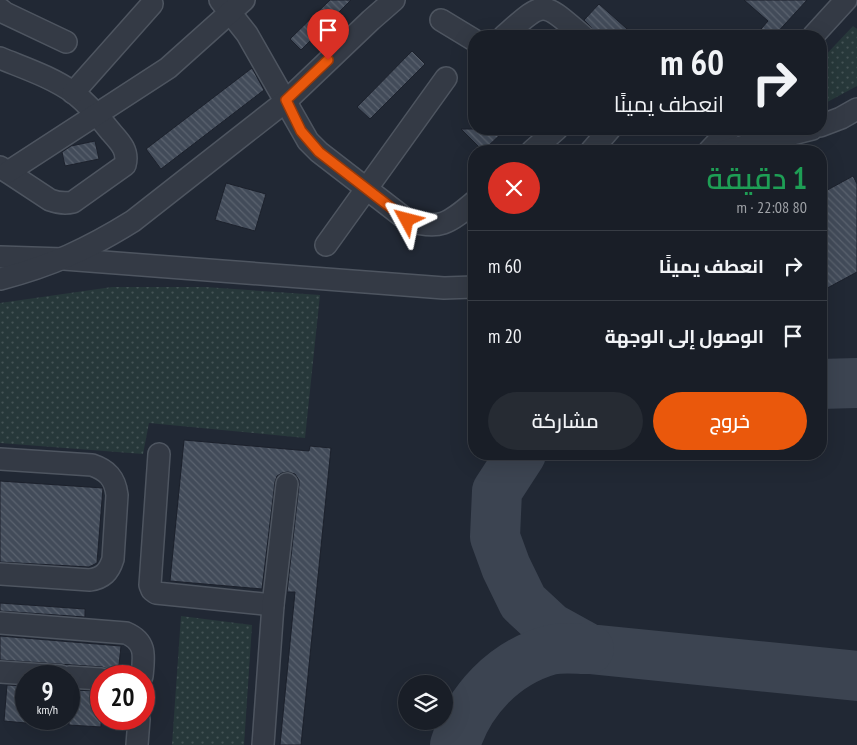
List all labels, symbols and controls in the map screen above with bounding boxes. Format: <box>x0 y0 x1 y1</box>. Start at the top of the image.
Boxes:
pin <box>307 9 349 60</box>
icon: arrive <box>314 16 342 44</box>
text: 60 m <box>660 39 724 85</box>
icon: right <box>742 50 807 115</box>
text: انعطف يمينًا <box>614 90 724 118</box>
text: 1 دقيقة <box>707 158 807 197</box>
button: close <box>488 162 540 214</box>
position arrow <box>380 193 432 245</box>
text: 80 m · 22:08 <box>736 197 807 217</box>
icon: right <box>779 252 807 280</box>
text: 60 m <box>488 254 522 278</box>
text: انعطف يمينًا <box>659 254 764 278</box>
icon: arrive <box>779 322 807 350</box>
text: 20 m <box>488 324 522 348</box>
text: الوصول إلى الوجهة <box>605 324 764 348</box>
button: مشاركة <box>488 392 643 450</box>
button: خروج <box>653 392 807 450</box>
speed limit sign: 20 <box>90 665 155 730</box>
text: 9 <box>42 675 53 707</box>
map controls <box>398 675 453 730</box>
button: layers <box>398 675 453 730</box>
text: km/h <box>37 702 58 717</box>

